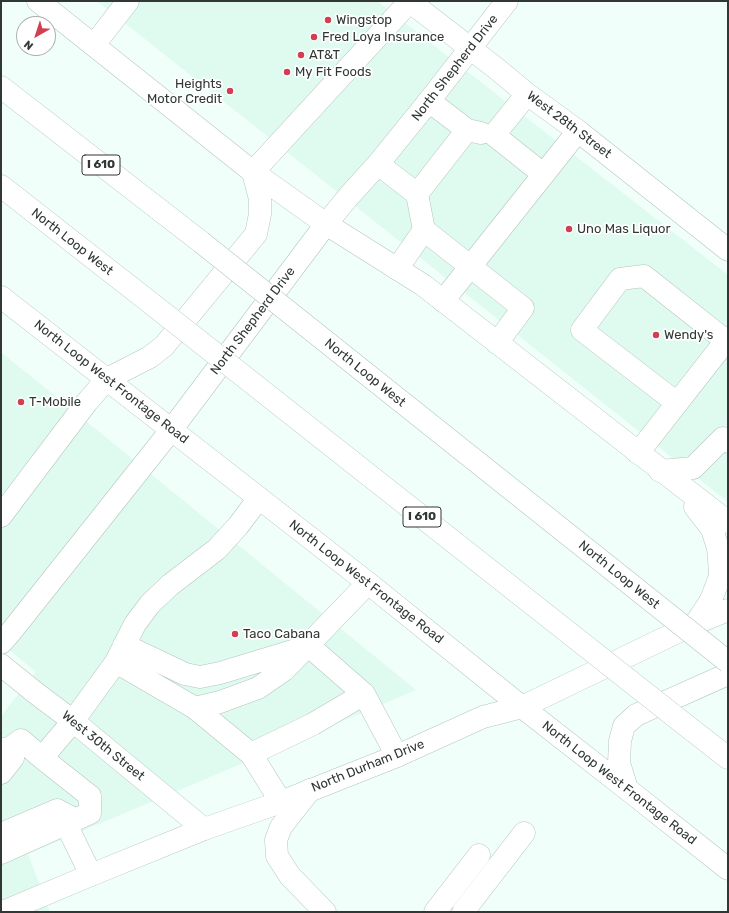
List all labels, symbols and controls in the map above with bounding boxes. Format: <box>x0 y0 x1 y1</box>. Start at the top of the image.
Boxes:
place label: Wingstop <box>336 12 392 28</box>
street label: North Shepherd Drive <box>409 12 501 124</box>
marker: Wingstop <box>323 15 333 25</box>
north arrow <box>16 16 56 56</box>
place label: Fred Loya Insurance <box>322 29 444 45</box>
marker: Fred Loya Insurance <box>309 32 319 42</box>
text: N <box>22 37 36 52</box>
place label: AT&T <box>309 47 340 63</box>
marker: AT&T <box>296 50 306 60</box>
place label: My Fit Foods <box>295 64 371 80</box>
marker: My Fit Foods <box>282 67 292 77</box>
place label: Heights Motor Credit <box>147 76 222 107</box>
marker: Heights Motor Credit <box>225 86 235 96</box>
street label: West 28th Street <box>524 88 614 162</box>
road number: I 610 <box>82 155 120 175</box>
street label: North Loop West <box>28 205 116 279</box>
place label: Uno Mas Liquor <box>577 221 670 237</box>
marker: Uno Mas Liquor <box>564 224 574 234</box>
street label: North Shepherd Drive <box>207 264 299 378</box>
street label: North Loop West Frontage Road <box>31 317 191 447</box>
place label: Wendy's <box>664 327 713 343</box>
marker: Wendy's <box>651 330 661 340</box>
street label: North Loop West <box>321 336 409 410</box>
place label: T-Mobile <box>29 394 81 410</box>
marker: T-Mobile <box>16 397 26 407</box>
road number: I 610 <box>403 507 441 527</box>
street label: North Loop West Frontage Road <box>286 517 446 647</box>
street label: North Loop West <box>575 538 663 612</box>
place label: Taco Cabana <box>243 626 320 642</box>
marker: Taco Cabana <box>230 629 240 639</box>
street label: West 30th Street <box>58 708 148 784</box>
street label: North Loop West Frontage Road <box>539 718 699 848</box>
street label: North Durham Drive <box>309 736 427 796</box>

